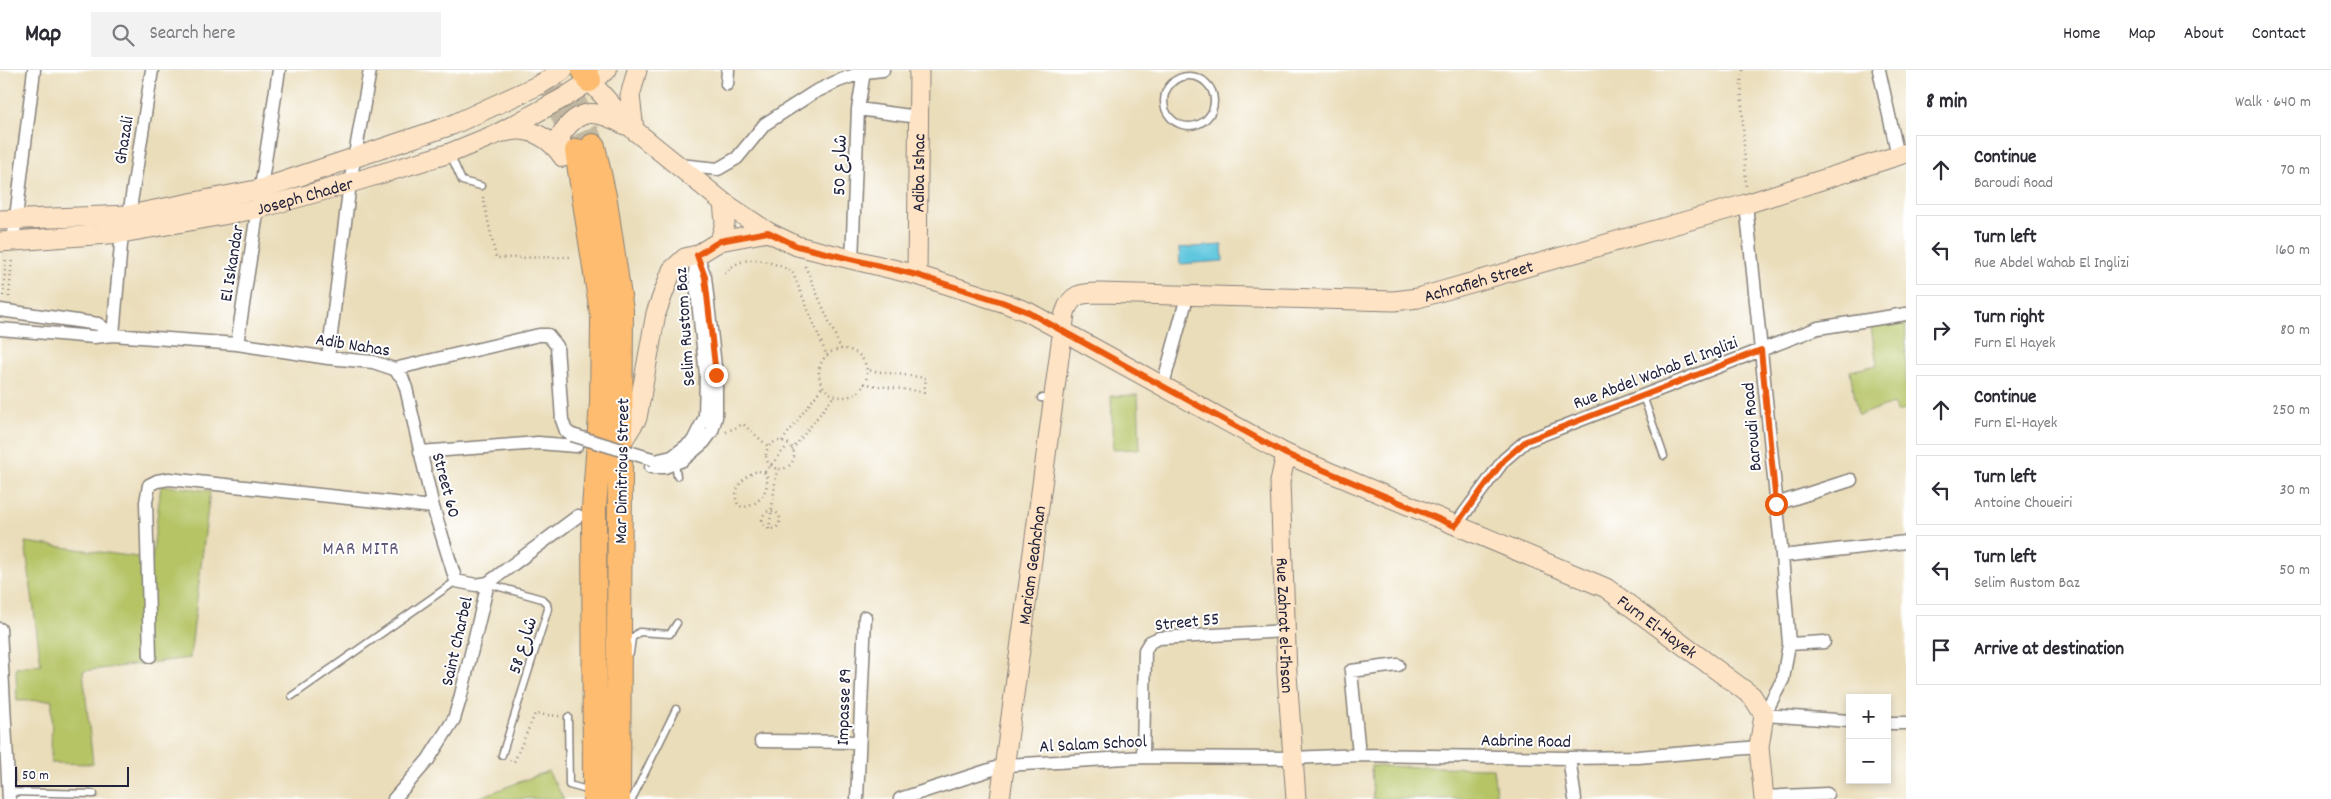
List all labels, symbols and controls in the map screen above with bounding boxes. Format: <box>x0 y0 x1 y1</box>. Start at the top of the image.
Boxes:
search box <box>91 12 441 57</box>
text: Map <box>25 18 61 52</box>
icon: search <box>109 21 137 49</box>
text: Search here <box>149 21 235 48</box>
text: Home <box>2063 22 2100 47</box>
text: Map <box>2128 22 2156 47</box>
text: About <box>2184 22 2224 47</box>
text: Contact <box>2252 22 2306 47</box>
text: 8 min <box>1926 88 1967 118</box>
text: Walk · 640 m <box>2235 91 2311 114</box>
street label: Ghazali <box>109 114 142 166</box>
street label: Adiba Ishac <box>908 133 933 213</box>
street label: شارع 50 <box>828 134 855 196</box>
text: Continue <box>1974 145 2036 172</box>
icon: ahead <box>1927 156 1955 184</box>
text: 70 m <box>2280 159 2310 182</box>
text: Baroudi Road <box>1974 172 2053 195</box>
street label: Joseph Chader <box>254 173 357 223</box>
street label: El Iskandar <box>215 223 252 304</box>
text: Turn left <box>1974 225 2037 252</box>
icon: left <box>1927 236 1955 264</box>
text: 160 m <box>2275 239 2310 262</box>
text: Rue Abdel Wahab El Inglizi <box>1974 252 2129 275</box>
street label: Achrafieh Street <box>1421 255 1537 311</box>
street label: Selim Rustom Baz <box>670 266 703 387</box>
text: Turn right <box>1974 305 2045 332</box>
icon: right <box>1927 316 1955 344</box>
text: 80 m <box>2280 319 2310 342</box>
street label: Adib Nahas <box>314 328 392 365</box>
street label: Rue Abdel Wahab El Inglizi <box>1570 331 1742 417</box>
text: Furn El Hayek <box>1974 332 2056 355</box>
route end <box>705 364 728 387</box>
street label: Baroudi Road <box>1737 381 1770 472</box>
text: Continue <box>1974 385 2036 412</box>
icon: ahead <box>1927 396 1955 424</box>
street label: Mar Dimitrious Street <box>610 398 637 544</box>
text: 250 m <box>2272 399 2310 422</box>
text: Furn El-Hayek <box>1974 412 2057 435</box>
street label: Street 60 <box>424 450 465 521</box>
text: Turn left <box>1974 465 2037 492</box>
icon: left <box>1927 476 1955 504</box>
text: 30 m <box>2280 479 2310 502</box>
text: Antoine Choueiri <box>1974 492 2072 515</box>
route start <box>1765 493 1788 516</box>
street label: Mariam Geahchan <box>1013 504 1054 627</box>
district label: MAR MITR <box>323 537 400 564</box>
text: Turn left <box>1974 545 2037 572</box>
icon: left <box>1927 556 1955 584</box>
street label: Rue Zahrat el-Ihsan <box>1268 557 1298 694</box>
text: 50 m <box>2279 559 2310 582</box>
text: Selim Rustom Baz <box>1974 572 2080 595</box>
street label: Furn El-Hayek <box>1611 590 1701 666</box>
street label: Saint Charbel <box>436 594 481 689</box>
street label: Street 55 <box>1154 608 1221 639</box>
street label: شارع 58 <box>503 614 545 678</box>
icon: arrive <box>1927 636 1955 664</box>
text: Arrive at destination <box>1974 637 2124 664</box>
street label: Impasse 89 <box>832 668 859 746</box>
map controls <box>1846 694 1891 784</box>
button: + <box>1846 694 1891 739</box>
street label: Aabrine Road <box>1481 729 1571 756</box>
street label: Al Salam School <box>1039 730 1148 761</box>
button: − <box>1846 739 1891 784</box>
scale bar <box>15 764 129 787</box>
text: 50 m <box>22 766 49 786</box>

